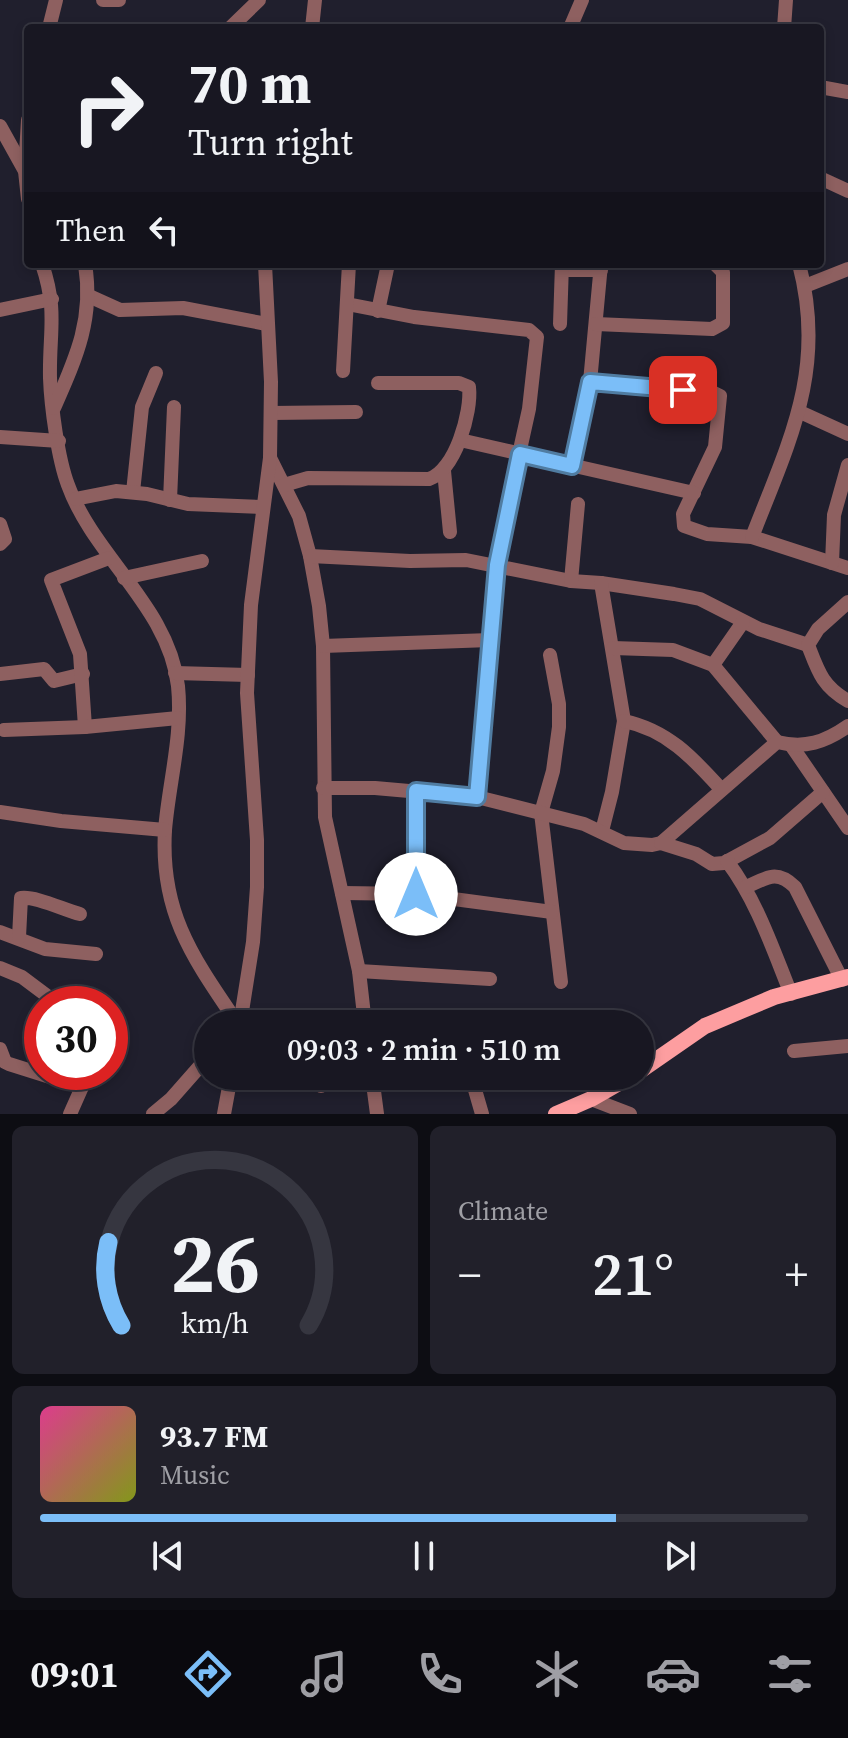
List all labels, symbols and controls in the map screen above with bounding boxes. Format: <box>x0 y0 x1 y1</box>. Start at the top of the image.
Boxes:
text: 70 m <box>188 45 311 122</box>
icon: right <box>56 56 160 160</box>
text: Turn right <box>188 118 353 167</box>
icon: left <box>142 208 186 252</box>
text: Then <box>56 210 126 251</box>
pin <box>649 356 717 424</box>
icon: arrive <box>661 368 705 412</box>
position arrow <box>374 852 458 936</box>
speed limit sign: 30 <box>24 986 128 1090</box>
text: 09:03 · 2 min · 510 m <box>287 1029 561 1070</box>
text: Climate <box>458 1193 548 1229</box>
text: 26 <box>170 1206 260 1320</box>
text: 21° <box>592 1233 674 1315</box>
text: − <box>458 1244 481 1305</box>
text: + <box>785 1244 808 1305</box>
text: km/h <box>181 1303 249 1343</box>
text: 93.7 FM <box>160 1416 268 1457</box>
text: Music <box>160 1457 230 1493</box>
icon: previous <box>146 1534 190 1578</box>
icon: pause <box>402 1534 446 1578</box>
icon: next <box>658 1534 702 1578</box>
icon: directions <box>180 1646 236 1702</box>
icon: music <box>296 1646 352 1702</box>
icon: phone <box>412 1646 468 1702</box>
icon: climate <box>529 1646 585 1702</box>
icon: car <box>645 1646 701 1702</box>
icon: filters <box>762 1646 818 1702</box>
text: 09:01 <box>30 1650 119 1699</box>

